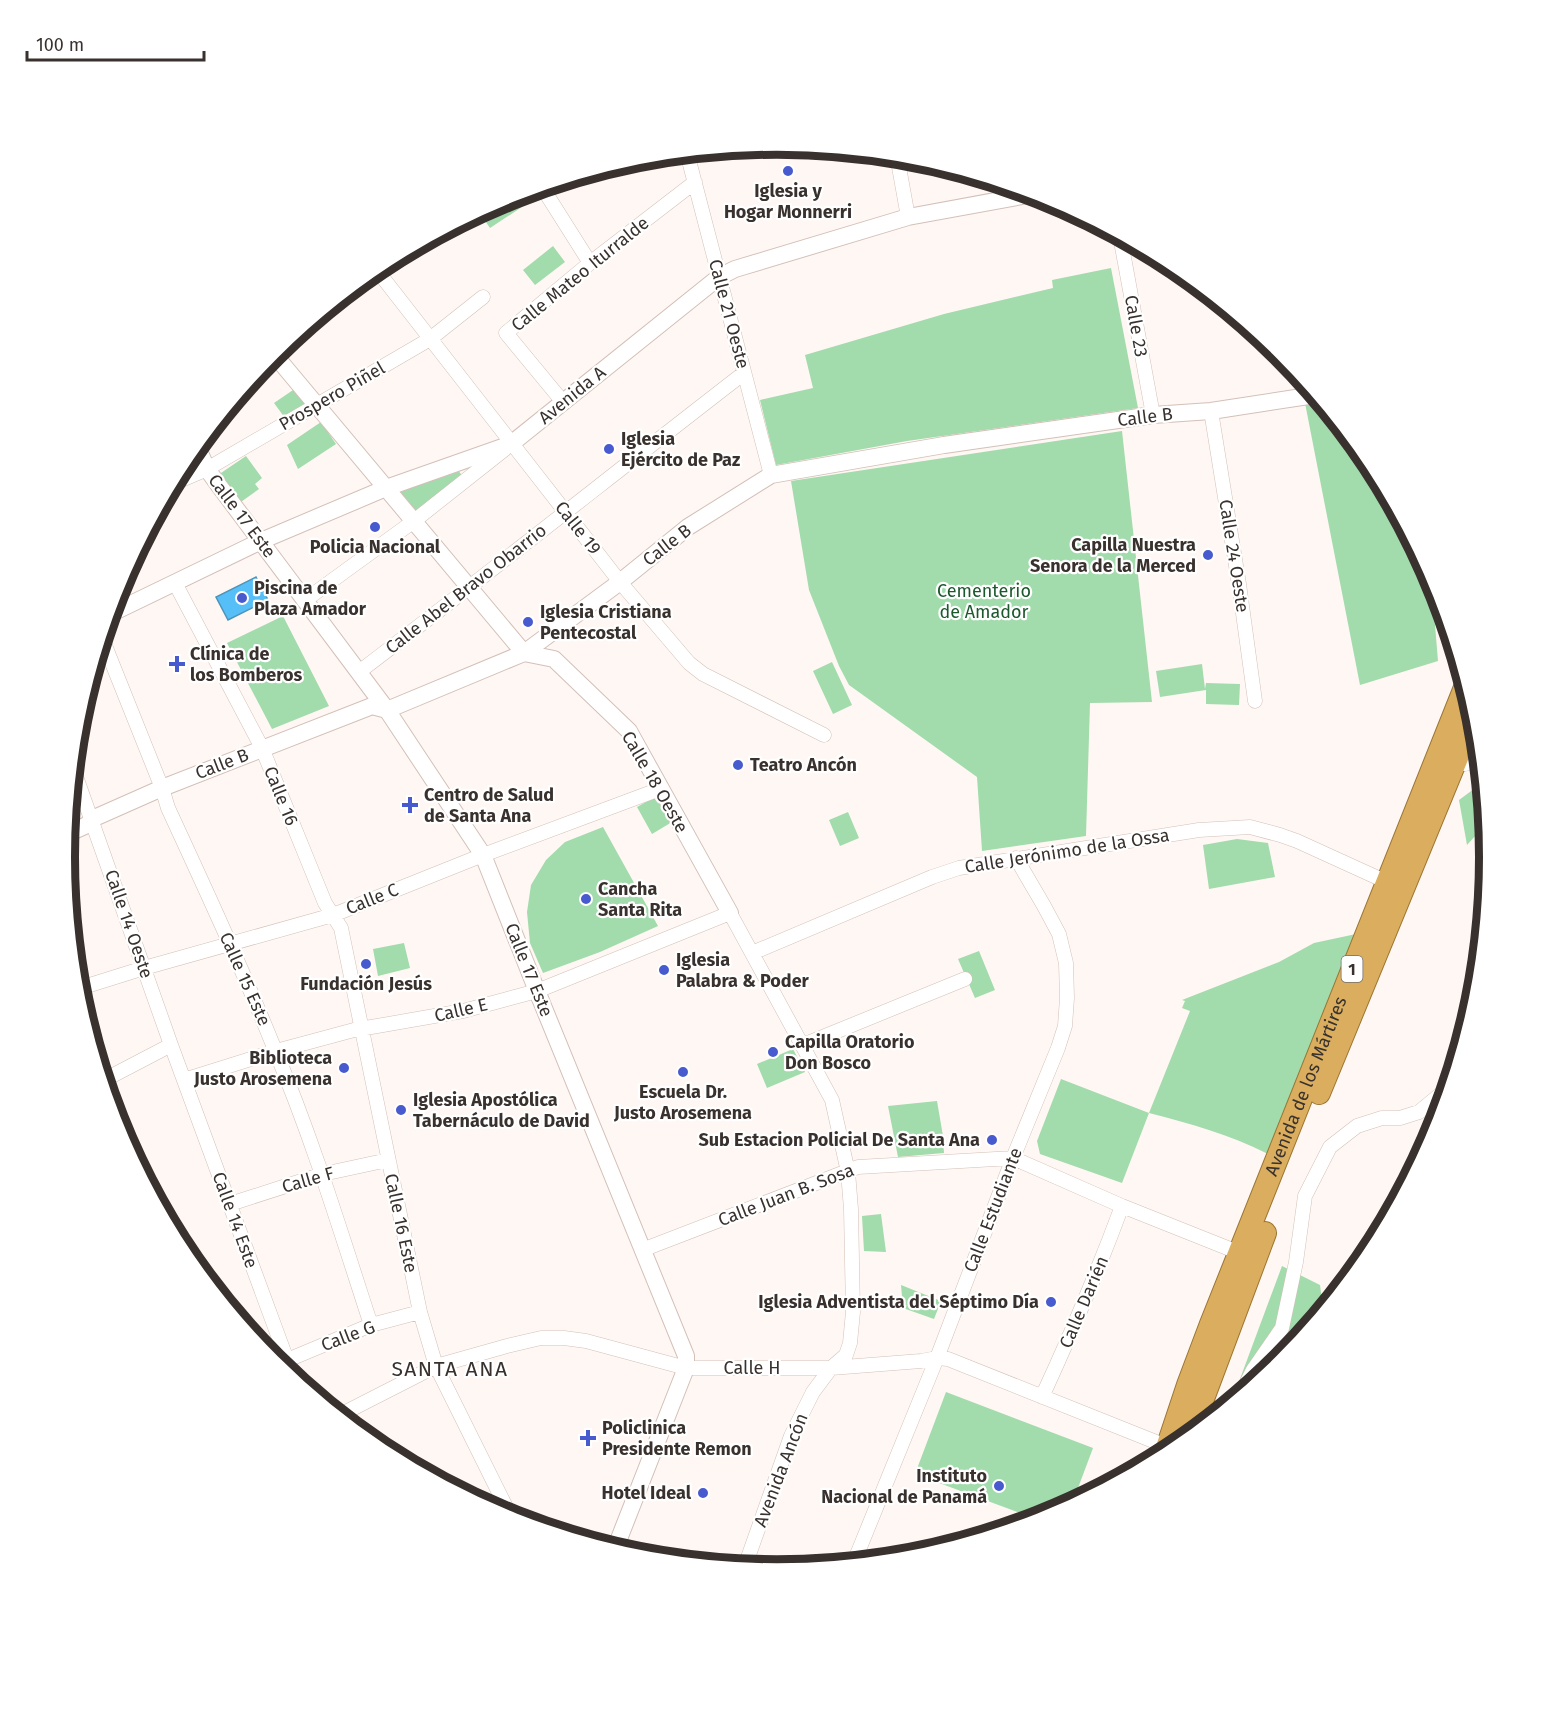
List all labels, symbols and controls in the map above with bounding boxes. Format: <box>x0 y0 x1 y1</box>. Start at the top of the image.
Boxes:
scale bar <box>27 24 204 62</box>
text: 100 m <box>36 34 84 56</box>
marker: Iglesia y Hogar Monnerri <box>781 164 795 178</box>
place label: Iglesia y Hogar Monnerri <box>724 180 852 223</box>
street label: Calle Mateo Iturralde <box>507 212 653 336</box>
street label: Calle 21 Oeste <box>704 257 754 371</box>
street label: Calle 23 <box>1120 293 1152 359</box>
street label: Prospero Piñel <box>275 357 389 435</box>
street label: Avenida A <box>534 361 611 429</box>
street label: Calle B <box>1116 403 1174 431</box>
place label: Iglesia Ejército de Paz <box>621 428 740 471</box>
marker: Iglesia Ejército de Paz <box>602 442 616 456</box>
street label: Calle 17 Este <box>203 470 281 562</box>
street label: Calle 19 <box>550 497 606 559</box>
street label: Calle 24 Oeste <box>1214 498 1254 614</box>
street label: Calle Abel Bravo Obarrio <box>381 519 551 659</box>
street label: Calle B <box>638 519 696 571</box>
marker: Policia Nacional <box>368 520 382 534</box>
place label: Capilla Nuestra Senora de la Merced <box>1030 534 1196 577</box>
place label: Policia Nacional <box>310 536 441 558</box>
marker: Capilla Nuestra Senora de la Merced <box>1201 548 1215 562</box>
place label: Piscina de Plaza Amador <box>254 577 367 620</box>
park label: Cementerio de Amador <box>937 580 1031 623</box>
marker: Piscina de Plaza Amador <box>235 591 249 605</box>
place label: Iglesia Cristiana Pentecostal <box>540 601 672 644</box>
marker: Iglesia Cristiana Pentecostal <box>521 615 535 629</box>
place label: Clínica de los Bomberos <box>190 643 302 686</box>
marker: Clínica de los Bomberos <box>168 655 186 673</box>
street label: Calle 18 Oeste <box>617 727 693 837</box>
street label: Calle B <box>192 744 252 784</box>
place label: Teatro Ancón <box>750 754 857 776</box>
marker: Teatro Ancón <box>731 758 745 772</box>
street label: Calle 16 <box>259 763 303 829</box>
place label: Centro de Salud de Santa Ana <box>424 784 554 827</box>
marker: Centro de Salud de Santa Ana <box>401 796 419 814</box>
street label: Calle Jerónimo de la Ossa <box>963 824 1171 878</box>
street label: Calle 14 Oeste <box>100 867 158 981</box>
place label: Cancha Santa Rita <box>598 878 682 921</box>
street label: Calle C <box>343 879 401 919</box>
marker: Cancha Santa Rita <box>579 892 593 906</box>
street label: Calle 17 Este <box>500 920 558 1020</box>
street label: Calle 15 Este <box>215 929 275 1029</box>
place label: Iglesia Palabra & Poder <box>676 949 810 992</box>
road number: 1 <box>1342 956 1362 982</box>
marker: Fundación Jesús <box>359 957 373 971</box>
marker: Iglesia Palabra & Poder <box>657 963 671 977</box>
place label: Fundación Jesús <box>300 973 432 995</box>
street label: Calle E <box>432 993 490 1027</box>
street label: Avenida de los Mártires <box>1260 993 1352 1179</box>
place label: Capilla Oratorio Don Bosco <box>785 1031 914 1074</box>
marker: Capilla Oratorio Don Bosco <box>766 1045 780 1059</box>
place label: Biblioteca Justo Arosemena <box>193 1047 332 1090</box>
marker: Biblioteca Justo Arosemena <box>337 1061 351 1075</box>
marker: Escuela Dr. Justo Arosemena <box>676 1065 690 1079</box>
place label: Escuela Dr. Justo Arosemena <box>613 1081 752 1124</box>
place label: Iglesia Apostólica Tabernáculo de David <box>413 1089 590 1132</box>
marker: Iglesia Apostólica Tabernáculo de David <box>394 1103 408 1117</box>
place label: Sub Estacion Policial De Santa Ana <box>698 1129 980 1151</box>
marker: Sub Estacion Policial De Santa Ana <box>985 1133 999 1147</box>
street label: Calle Estudiante <box>959 1145 1027 1275</box>
street label: Calle Juan B. Sosa <box>715 1159 857 1231</box>
street label: Calle F <box>279 1162 337 1198</box>
street label: Calle 14 Este <box>207 1169 263 1271</box>
street label: Calle 16 Este <box>380 1171 422 1275</box>
street label: Calle Darién <box>1055 1253 1113 1351</box>
place label: Iglesia Adventista del Séptimo Día <box>758 1291 1039 1313</box>
marker: Iglesia Adventista del Séptimo Día <box>1044 1295 1058 1309</box>
street label: Calle G <box>318 1316 378 1356</box>
district label: SANTA ANA <box>391 1356 509 1382</box>
street label: Calle H <box>724 1357 780 1379</box>
street label: Avenida Ancón <box>749 1410 813 1530</box>
place label: Policlinica Presidente Remon <box>602 1417 752 1460</box>
marker: Policlinica Presidente Remon <box>579 1429 597 1447</box>
place label: Instituto Nacional de Panamá <box>821 1465 987 1508</box>
marker: Instituto Nacional de Panamá <box>992 1479 1006 1493</box>
place label: Hotel Ideal <box>601 1482 692 1504</box>
marker: Hotel Ideal <box>696 1486 710 1500</box>

